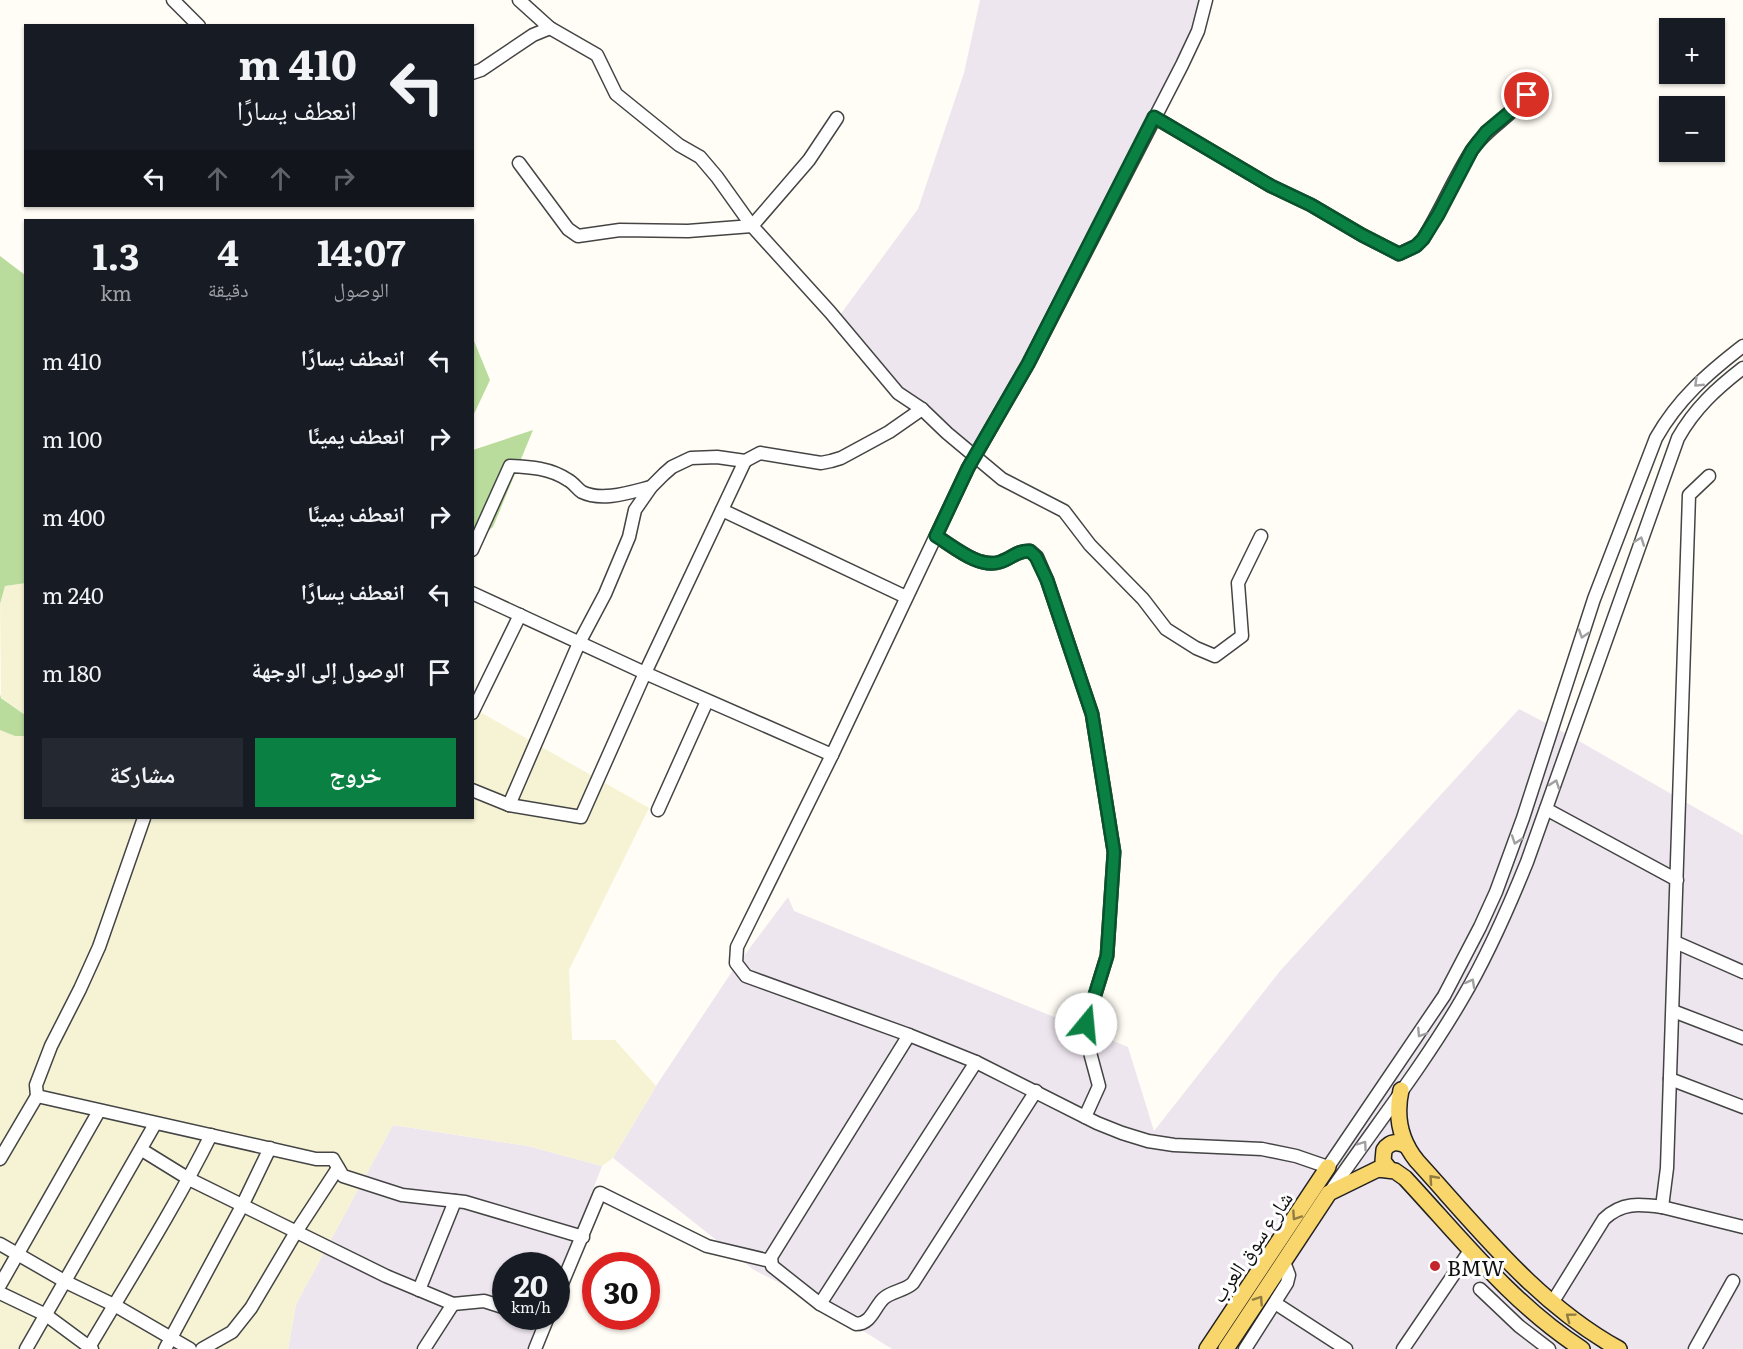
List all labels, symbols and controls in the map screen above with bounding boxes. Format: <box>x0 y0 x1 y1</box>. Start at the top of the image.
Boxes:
map controls <box>1659 18 1725 162</box>
button: + <box>1659 18 1725 84</box>
text: 410 m <box>238 31 357 93</box>
icon: left <box>378 48 456 126</box>
pin <box>1501 69 1552 120</box>
icon: arrive <box>1510 78 1543 111</box>
text: انعطف يسارًا <box>237 88 357 128</box>
button: − <box>1659 96 1725 162</box>
icon: left <box>138 162 171 195</box>
icon: ahead <box>201 162 234 195</box>
icon: ahead <box>264 162 297 195</box>
icon: right <box>327 162 360 195</box>
text: 4 <box>217 224 239 277</box>
text: 14:07 <box>317 224 406 277</box>
text: 1.3 <box>93 228 139 281</box>
text: دقيقة <box>208 273 249 303</box>
text: الوصول <box>334 273 389 303</box>
text: km <box>100 277 132 307</box>
text: انعطف يسارًا <box>301 340 405 373</box>
text: 410 m <box>42 344 102 377</box>
icon: left <box>423 344 456 377</box>
one-way arrow <box>1694 375 1705 386</box>
text: انعطف يمينًا <box>307 418 405 451</box>
text: 100 m <box>42 422 102 455</box>
icon: right <box>423 422 456 455</box>
text: انعطف يمينًا <box>307 496 405 529</box>
text: 400 m <box>42 500 105 533</box>
icon: right <box>423 500 456 533</box>
one-way arrow <box>1632 536 1645 547</box>
text: انعطف يسارًا <box>301 574 405 607</box>
text: 240 m <box>42 578 104 611</box>
icon: left <box>423 578 456 611</box>
one-way arrow <box>1577 628 1590 639</box>
text: الوصول إلى الوجهة <box>252 652 405 685</box>
text: 180 m <box>42 656 102 689</box>
icon: arrive <box>423 656 456 689</box>
button: مشاركة <box>42 738 243 807</box>
button: خروج <box>255 738 456 807</box>
one-way arrow <box>1547 780 1560 790</box>
one-way arrow <box>1511 834 1524 845</box>
one-way arrow <box>1464 979 1475 989</box>
position arrow <box>1054 992 1118 1056</box>
one-way arrow <box>1417 1026 1428 1037</box>
one-way arrow <box>1356 1141 1367 1152</box>
one-way arrow <box>1429 1175 1440 1185</box>
street label: شارع سوق العرب <box>1201 1184 1299 1308</box>
one-way arrow <box>1292 1209 1303 1220</box>
place label: BMW <box>1447 1251 1504 1282</box>
speed limit sign: 30 <box>582 1252 660 1330</box>
marker: BMW <box>1428 1259 1442 1273</box>
text: 20 <box>514 1262 548 1306</box>
text: km/h <box>511 1295 551 1318</box>
one-way arrow <box>1252 1296 1263 1307</box>
one-way arrow <box>1565 1313 1576 1324</box>

